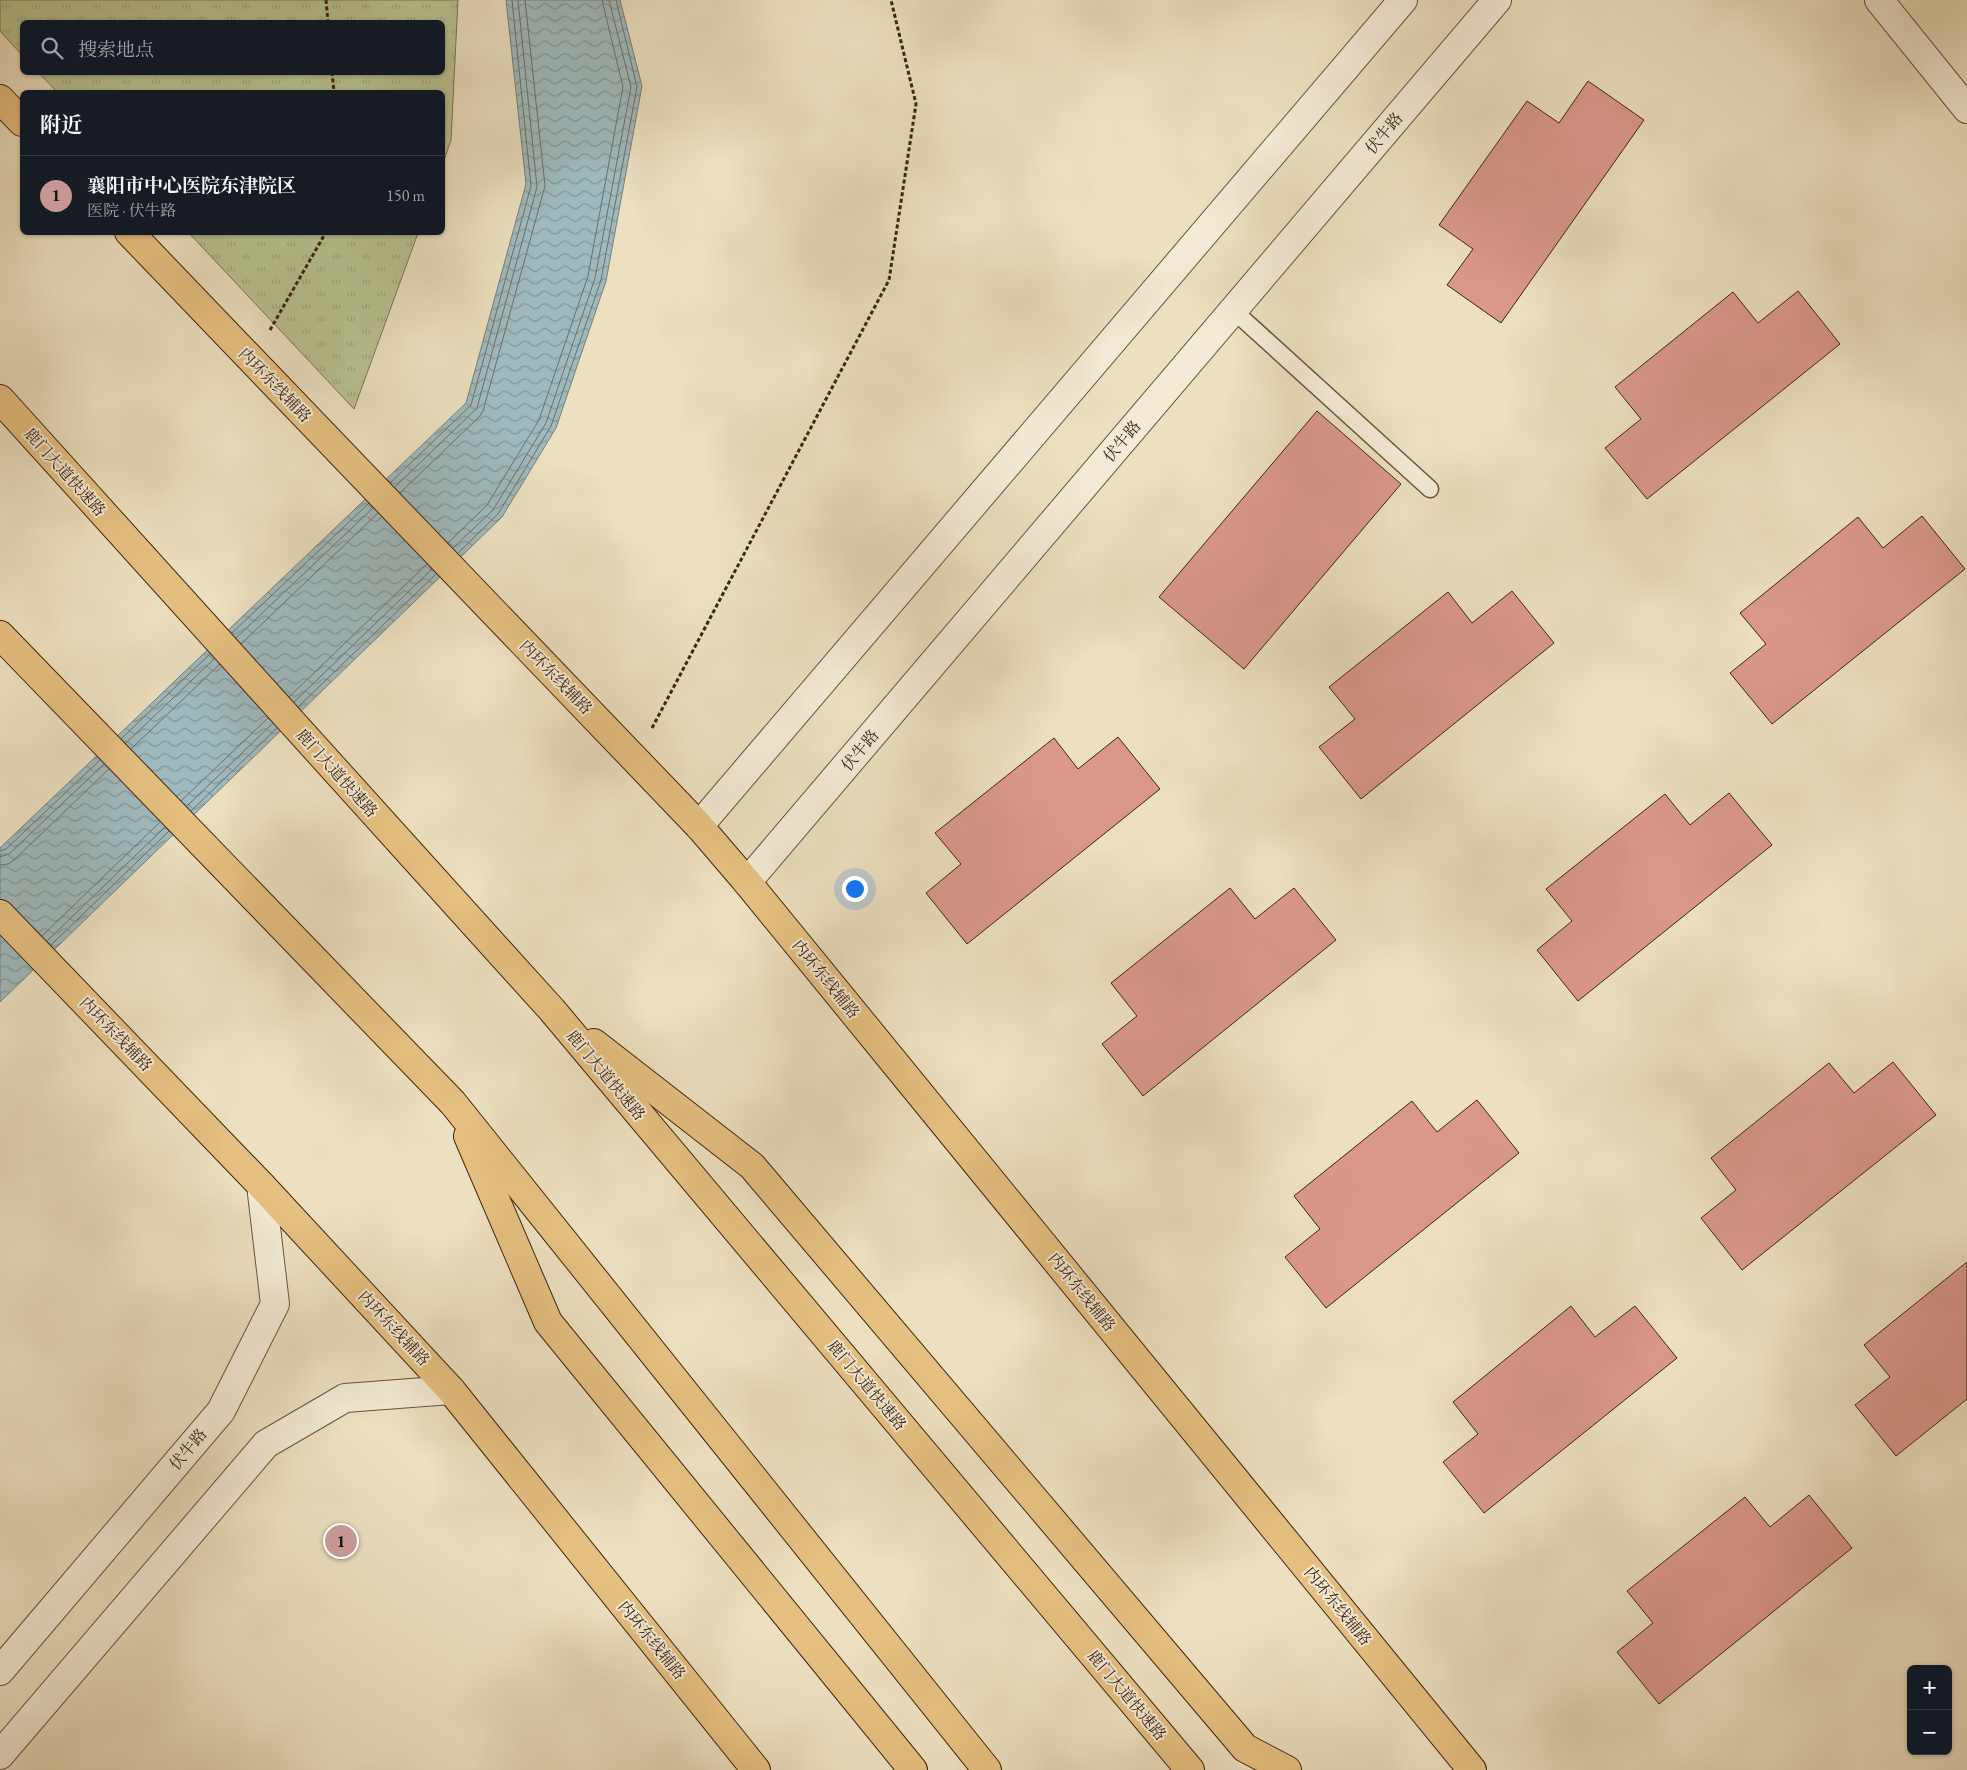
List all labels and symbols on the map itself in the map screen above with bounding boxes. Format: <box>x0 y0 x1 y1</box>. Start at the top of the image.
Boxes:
street label: 伏牛路 <box>1361 108 1407 158</box>
street label: 内环东线辅路 <box>234 343 316 427</box>
street label: 伏牛路 <box>1099 416 1145 466</box>
street label: 鹿门大道快速路 <box>20 423 110 521</box>
street label: 内环东线辅路 <box>515 635 597 719</box>
street label: 鹿门大道快速路 <box>292 724 382 822</box>
street label: 伏牛路 <box>837 725 883 775</box>
your location <box>842 876 868 902</box>
street label: 内环东线辅路 <box>788 935 864 1023</box>
street label: 内环东线辅路 <box>75 992 157 1076</box>
street label: 鹿门大道快速路 <box>562 1025 650 1125</box>
street label: 内环东线辅路 <box>1044 1248 1120 1336</box>
street label: 内环东线辅路 <box>354 1286 434 1370</box>
street label: 鹿门大道快速路 <box>823 1335 911 1435</box>
street label: 伏牛路 <box>165 1424 211 1474</box>
pin: 1 <box>325 1522 357 1560</box>
street label: 内环东线辅路 <box>1300 1562 1376 1650</box>
street label: 内环东线辅路 <box>614 1596 690 1684</box>
street label: 鹿门大道快速路 <box>1083 1645 1171 1745</box>

